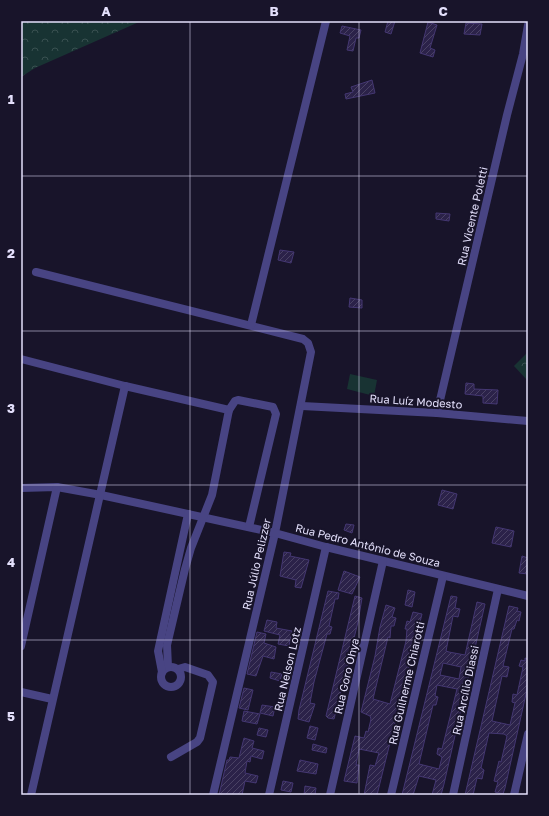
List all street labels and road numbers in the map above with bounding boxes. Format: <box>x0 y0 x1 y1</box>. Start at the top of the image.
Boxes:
street label: Rua Vicente Poletti <box>454 165 490 267</box>
street label: Rua Luíz Modesto <box>369 391 463 411</box>
street label: Rua Júlio Pelizzer <box>239 516 273 611</box>
street label: Rua Pedro Antônio de Souza <box>294 521 442 569</box>
street label: Rua Guilherme Chiarotti <box>386 620 427 746</box>
street label: Rua Nelson Lotz <box>271 625 303 712</box>
street label: Rua Goro Ohya <box>331 637 361 715</box>
street label: Rua Arcílio Diassi <box>449 644 481 736</box>

